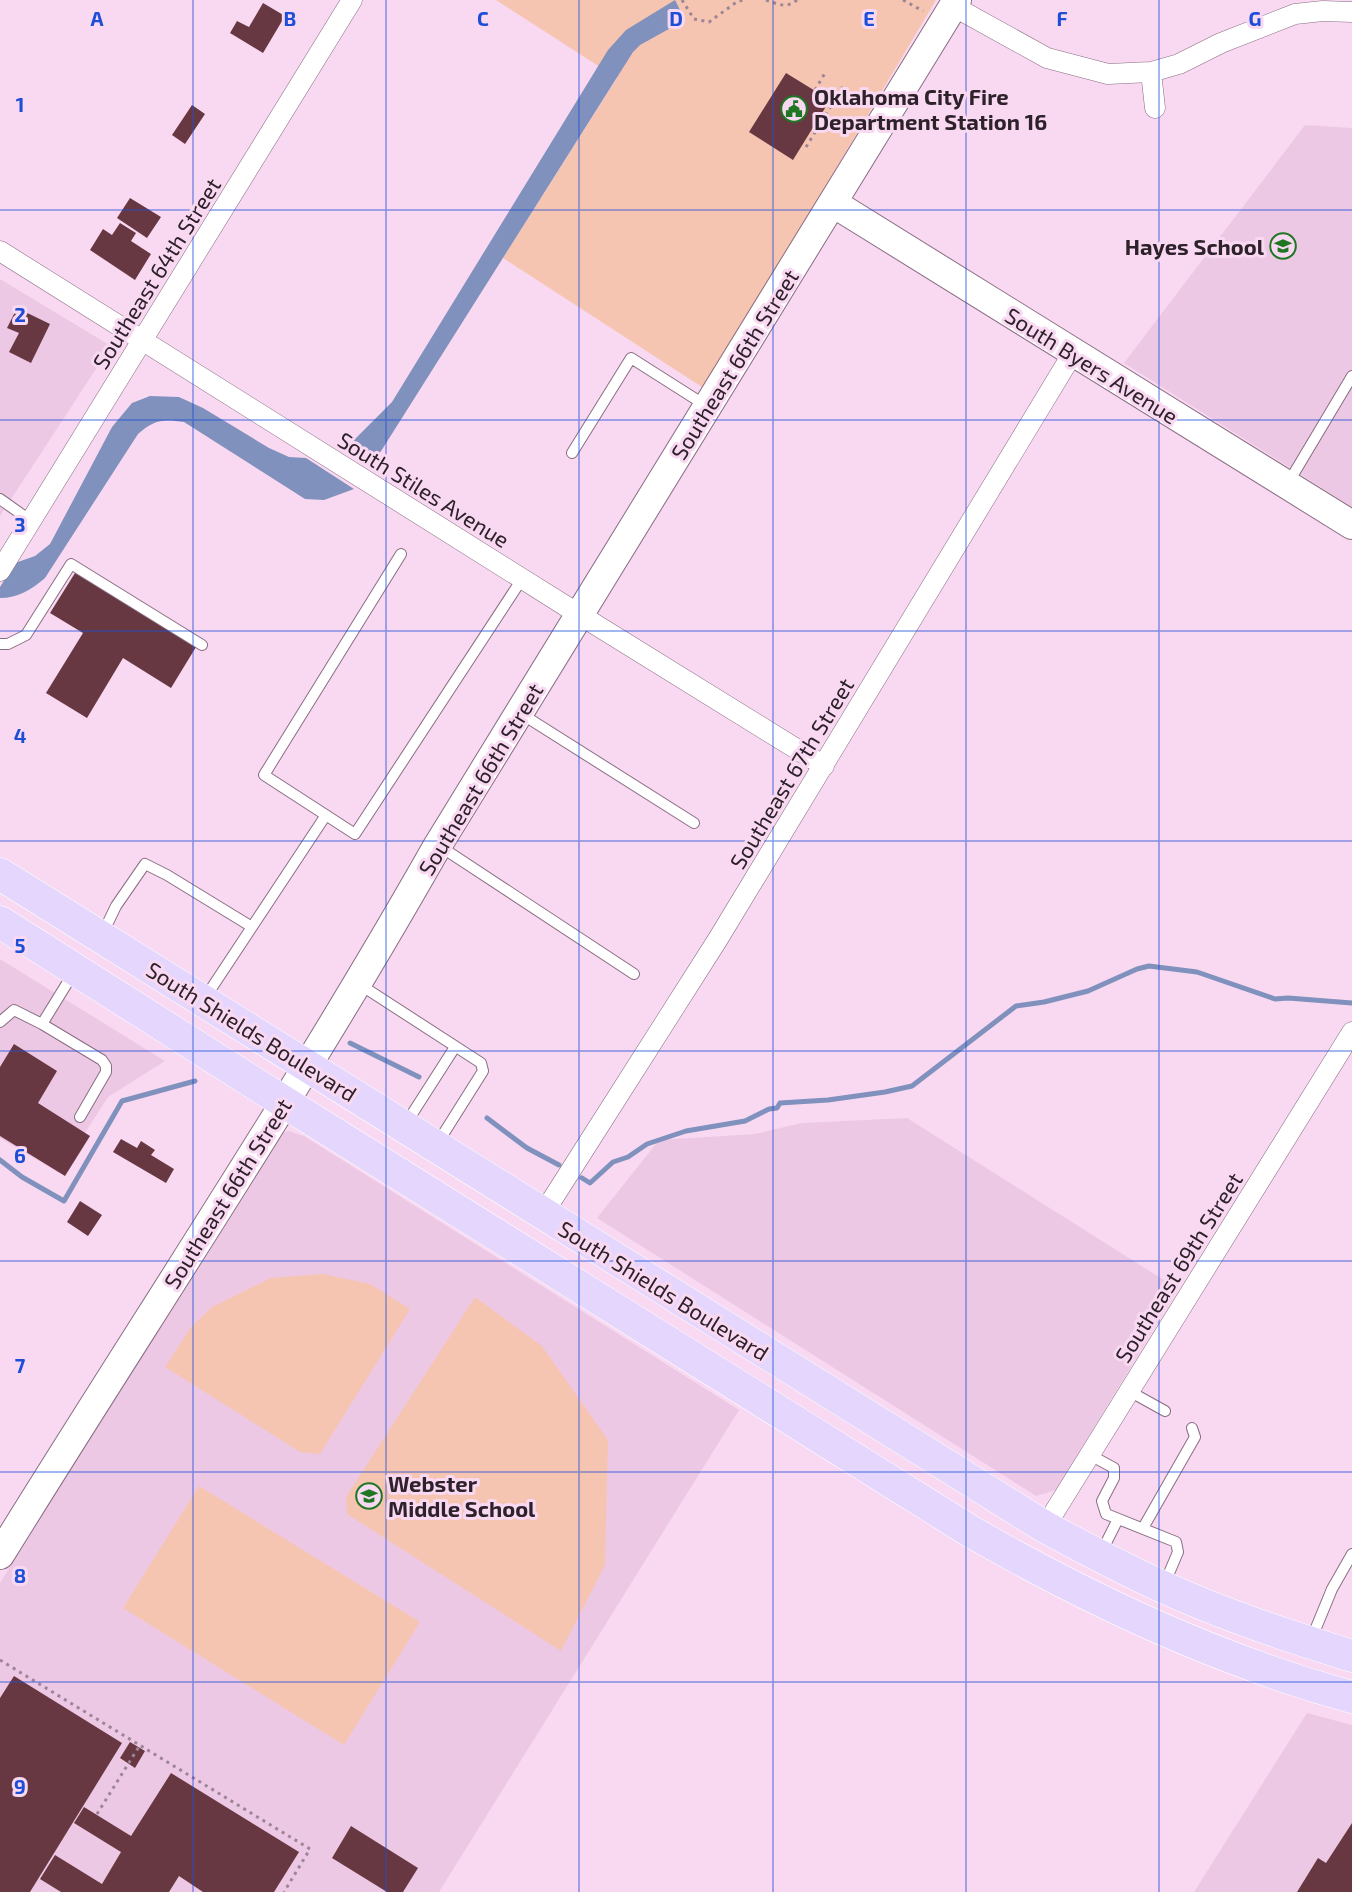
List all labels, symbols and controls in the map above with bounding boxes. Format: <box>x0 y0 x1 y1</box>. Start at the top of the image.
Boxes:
text: A <box>90 6 104 30</box>
text: B <box>284 6 296 30</box>
text: C <box>477 6 489 30</box>
text: D <box>669 6 683 30</box>
text: E <box>863 6 875 30</box>
text: F <box>1056 6 1068 30</box>
text: G <box>1249 6 1261 30</box>
place label: Oklahoma City Fire Department Station 16 <box>814 83 1047 134</box>
text: 1 <box>16 92 24 116</box>
public building icon: Oklahoma City Fire Department Station 16 <box>779 94 809 124</box>
street label: Southeast 64th Street <box>87 173 225 373</box>
school or university icon: Hayes School <box>1268 231 1298 261</box>
place label: Hayes School <box>1125 233 1265 260</box>
street label: Southeast 66th Street <box>665 264 803 464</box>
street label: South Byers Avenue <box>1001 301 1183 429</box>
text: 2 <box>14 302 26 326</box>
street label: South Stiles Avenue <box>334 426 514 552</box>
text: 3 <box>14 512 26 536</box>
street label: Southeast 67th Street <box>724 673 858 873</box>
street label: Southeast 66th Street <box>412 678 548 880</box>
text: 4 <box>14 723 27 747</box>
text: 5 <box>14 933 26 957</box>
street label: South Shields Boulevard <box>142 956 362 1106</box>
street label: Southeast 66th Street <box>158 1093 296 1293</box>
text: 6 <box>14 1143 26 1167</box>
street label: Southeast 69th Street <box>1109 1167 1247 1367</box>
street label: South Shields Boulevard <box>554 1215 774 1365</box>
text: 7 <box>15 1353 26 1377</box>
place label: Webster Middle School <box>388 1470 536 1521</box>
school or university icon: Webster Middle School <box>354 1481 384 1511</box>
text: 8 <box>14 1563 26 1587</box>
text: 9 <box>14 1774 26 1798</box>

